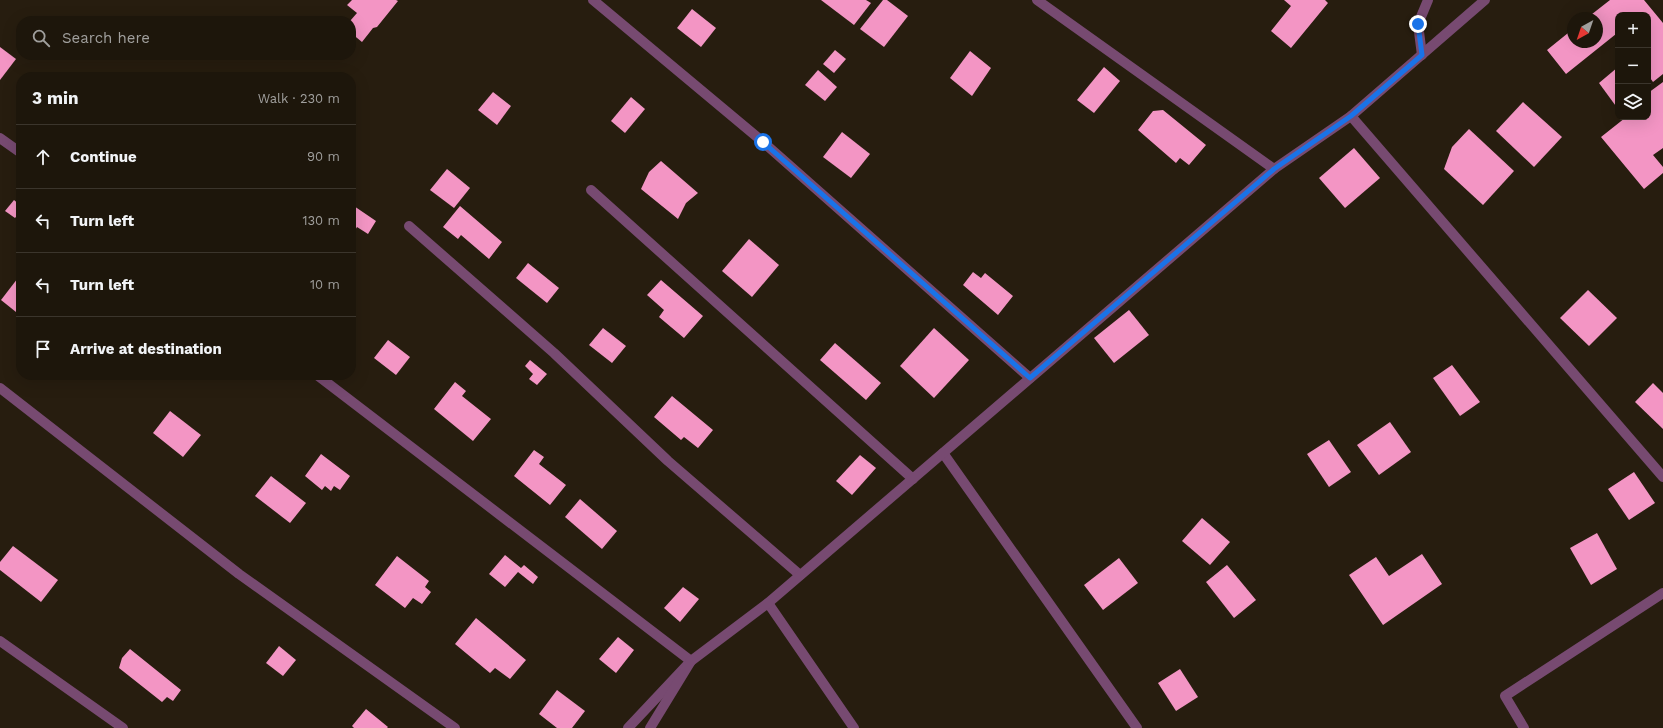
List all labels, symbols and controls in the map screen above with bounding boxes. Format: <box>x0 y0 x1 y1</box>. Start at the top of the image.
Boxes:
north arrow <box>1567 12 1603 48</box>
map controls <box>1615 12 1651 120</box>
button: + <box>1615 12 1651 48</box>
route end <box>1409 15 1427 33</box>
search box <box>16 16 356 60</box>
icon: search <box>30 27 52 49</box>
text: Search here <box>62 29 150 47</box>
button: − <box>1615 48 1651 84</box>
button: layers <box>1615 84 1651 120</box>
text: 3 min <box>32 88 78 108</box>
text: Walk · 230 m <box>258 91 340 106</box>
route start <box>754 133 772 151</box>
icon: ahead <box>32 146 54 168</box>
text: Continue <box>70 148 137 166</box>
text: 90 m <box>307 149 340 164</box>
icon: left <box>32 210 54 232</box>
text: Turn left <box>70 212 134 230</box>
text: 130 m <box>302 213 340 228</box>
icon: left <box>32 274 54 296</box>
text: Turn left <box>70 276 134 294</box>
text: 10 m <box>310 277 340 292</box>
icon: arrive <box>32 338 54 360</box>
text: Arrive at destination <box>70 340 222 358</box>

